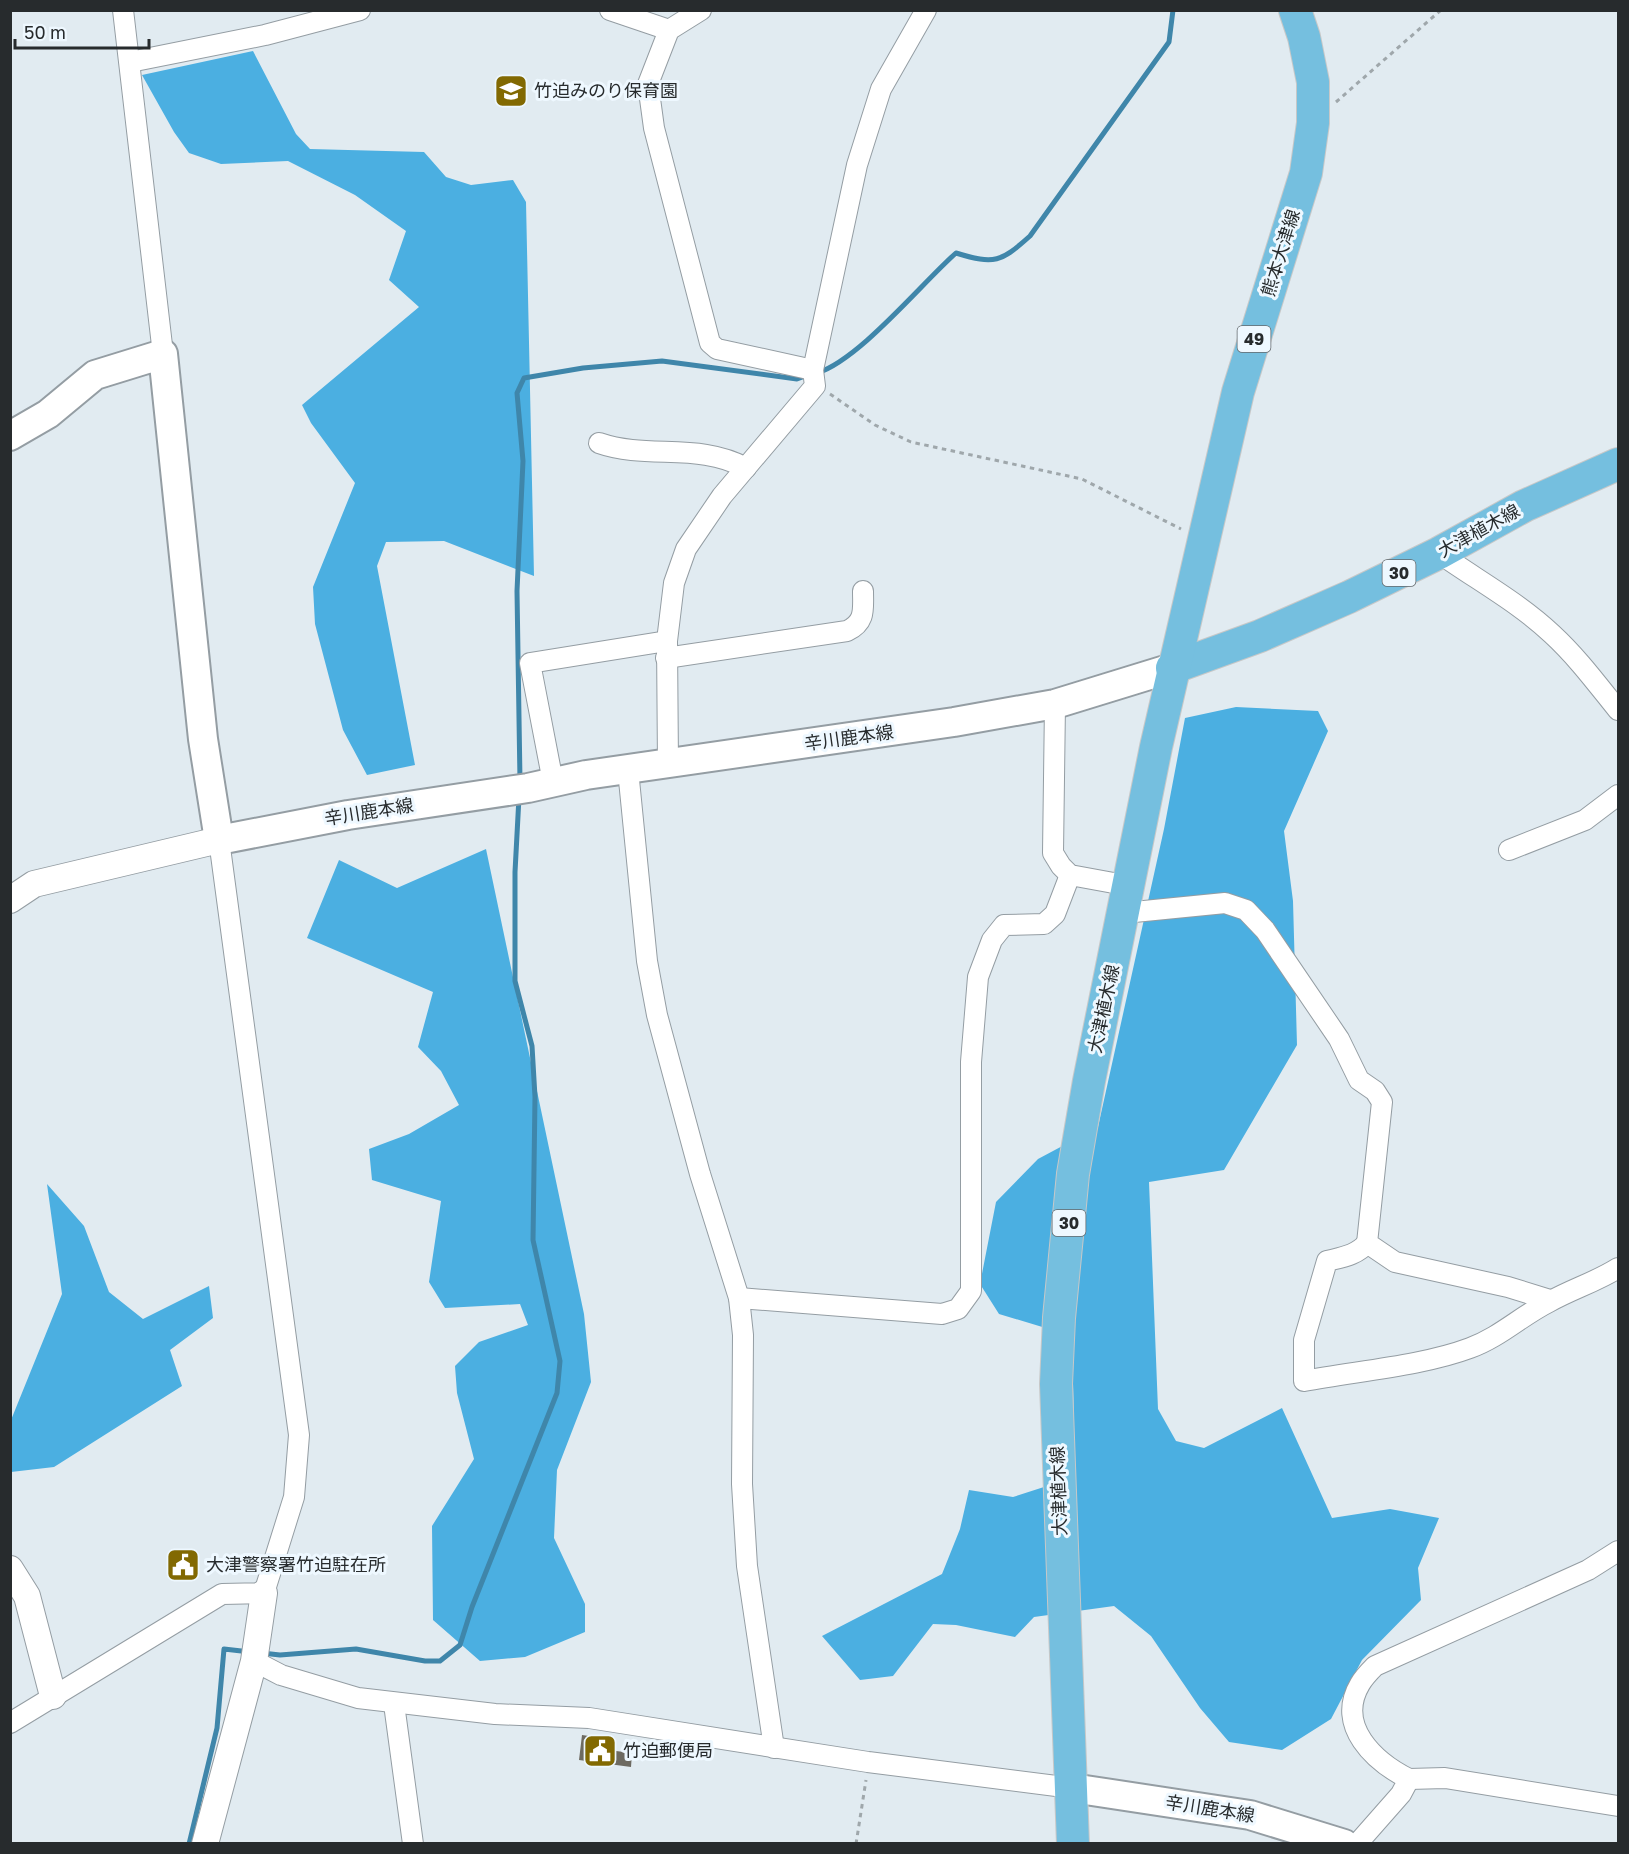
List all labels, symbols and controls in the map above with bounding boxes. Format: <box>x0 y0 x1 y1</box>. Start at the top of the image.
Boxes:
scale bar <box>15 12 148 50</box>
text: 50 m <box>24 21 66 43</box>
school or university icon: 竹迫みのり保育園 <box>493 73 529 109</box>
place label: 竹迫みのり保育園 <box>534 79 678 101</box>
street label: 熊本大津線 <box>1256 206 1304 299</box>
road number: 49 <box>1238 326 1270 352</box>
street label: 大津植木線 <box>1434 499 1523 562</box>
road number: 30 <box>1382 560 1416 586</box>
street label: 辛川鹿本線 <box>803 720 895 754</box>
street label: 辛川鹿本線 <box>323 793 415 829</box>
street label: 大津植木線 <box>1083 962 1123 1055</box>
road number: 30 <box>1052 1210 1086 1236</box>
street label: 大津植木線 <box>1045 1446 1071 1536</box>
public building icon: 大津警察署竹迫駐在所 <box>165 1547 201 1583</box>
place label: 大津警察署竹迫駐在所 <box>206 1553 386 1575</box>
public building icon: 竹迫郵便局 <box>582 1733 618 1769</box>
place label: 竹迫郵便局 <box>623 1739 713 1761</box>
street label: 辛川鹿本線 <box>1164 1790 1256 1826</box>

